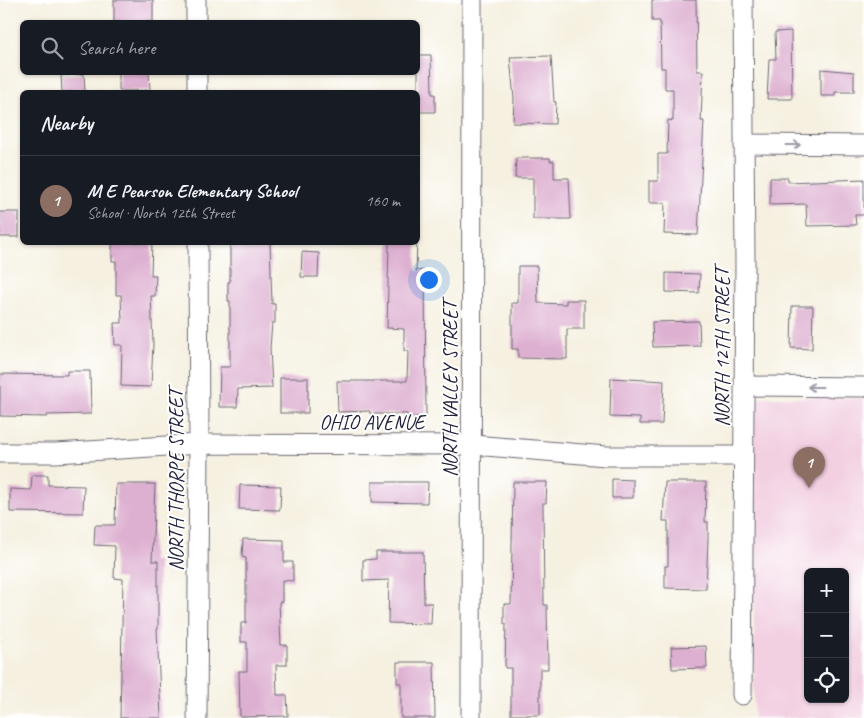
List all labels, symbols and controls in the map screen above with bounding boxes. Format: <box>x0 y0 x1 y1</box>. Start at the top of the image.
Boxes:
search box <box>20 20 420 75</box>
icon: search <box>38 34 66 62</box>
text: Search here <box>78 36 155 60</box>
text: Nearby <box>40 110 93 136</box>
one-way arrow <box>784 140 801 150</box>
text: M E Pearson Elementary School <box>87 179 297 203</box>
text: 1 <box>52 191 60 211</box>
text: 160 m <box>366 191 400 211</box>
text: School · North 12th Street <box>87 203 235 223</box>
street label: NORTH 12TH STREET <box>710 262 735 427</box>
your location <box>416 267 442 293</box>
street label: NORTH VALLEY STREET <box>438 296 463 477</box>
one-way arrow <box>808 382 824 392</box>
street label: NORTH THORPE STREET <box>164 384 189 571</box>
street label: OHIO AVENUE <box>320 410 427 435</box>
pin: 1 <box>793 447 825 488</box>
map controls <box>804 568 849 703</box>
button: + <box>804 568 849 613</box>
button: − <box>804 613 849 658</box>
button: locate <box>804 658 849 703</box>

